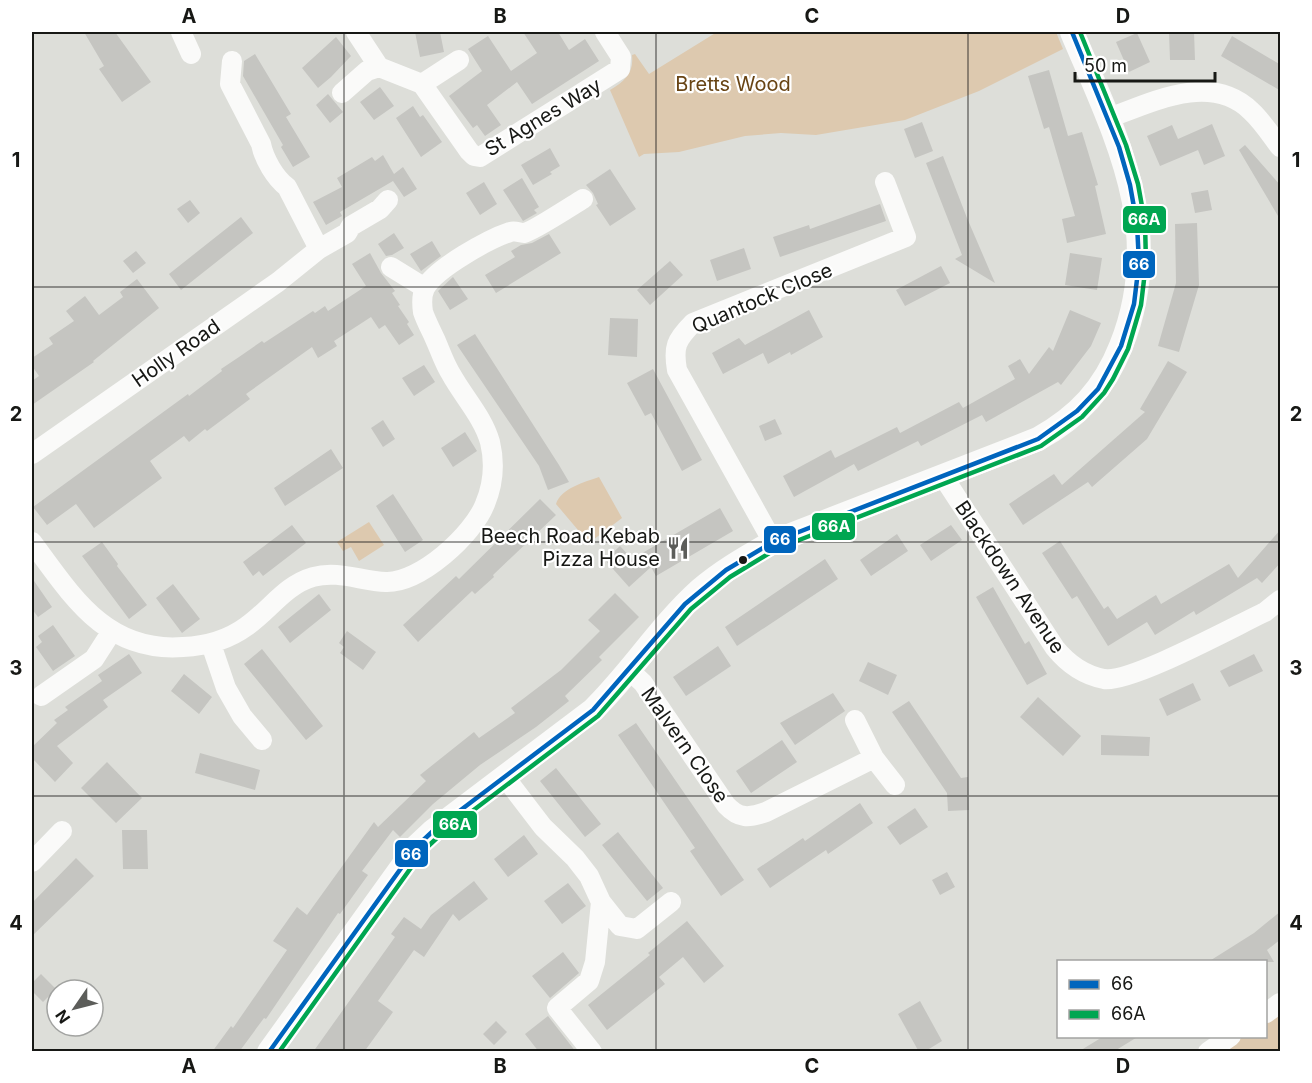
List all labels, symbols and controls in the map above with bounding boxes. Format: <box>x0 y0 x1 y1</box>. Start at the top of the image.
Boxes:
text: A <box>182 4 197 28</box>
text: B <box>493 4 507 28</box>
text: C <box>805 4 819 28</box>
text: D <box>1116 4 1130 28</box>
scale bar <box>1075 45 1214 83</box>
text: 50 m <box>1084 55 1127 76</box>
park label: Bretts Wood <box>675 72 791 96</box>
street label: St Agnes Way <box>480 73 606 161</box>
text: 1 <box>12 148 20 172</box>
text: 1 <box>1292 148 1300 172</box>
line badge: 66A <box>1122 205 1167 234</box>
text: 66A <box>1128 209 1160 229</box>
line badge: 66 <box>1122 250 1156 279</box>
text: 66 <box>1129 254 1149 274</box>
street label: Quantock Close <box>688 258 836 338</box>
street label: Holly Road <box>127 314 225 392</box>
text: 2 <box>10 402 22 426</box>
text: 2 <box>1290 402 1302 426</box>
street label: Blackdown Avenue <box>950 496 1070 658</box>
line badge: 66A <box>811 512 856 541</box>
text: 66A <box>818 516 850 536</box>
place label: Beech Road Kebab Pizza House <box>481 524 660 571</box>
line badge: 66 <box>763 525 797 554</box>
text: 66 <box>770 529 790 549</box>
restaurant icon: Beech Road Kebab Pizza House <box>665 535 691 561</box>
unlabelled marker <box>737 554 749 566</box>
text: 3 <box>10 656 22 680</box>
text: 3 <box>1290 656 1302 680</box>
street label: Malvern Close <box>636 683 734 807</box>
line badge: 66A <box>432 810 478 839</box>
text: 66A <box>439 814 471 834</box>
line badge: 66 <box>394 839 429 868</box>
text: 66 <box>401 844 421 864</box>
text: 4 <box>9 911 23 935</box>
text: 4 <box>1289 911 1303 935</box>
legend <box>1057 960 1267 1038</box>
text: 66 <box>1111 973 1133 994</box>
north arrow <box>45 978 105 1038</box>
text: 66A <box>1111 1003 1146 1024</box>
text: N <box>51 1006 74 1027</box>
text: A <box>182 1054 197 1078</box>
text: B <box>493 1054 507 1078</box>
text: C <box>805 1054 819 1078</box>
text: D <box>1116 1054 1130 1078</box>

